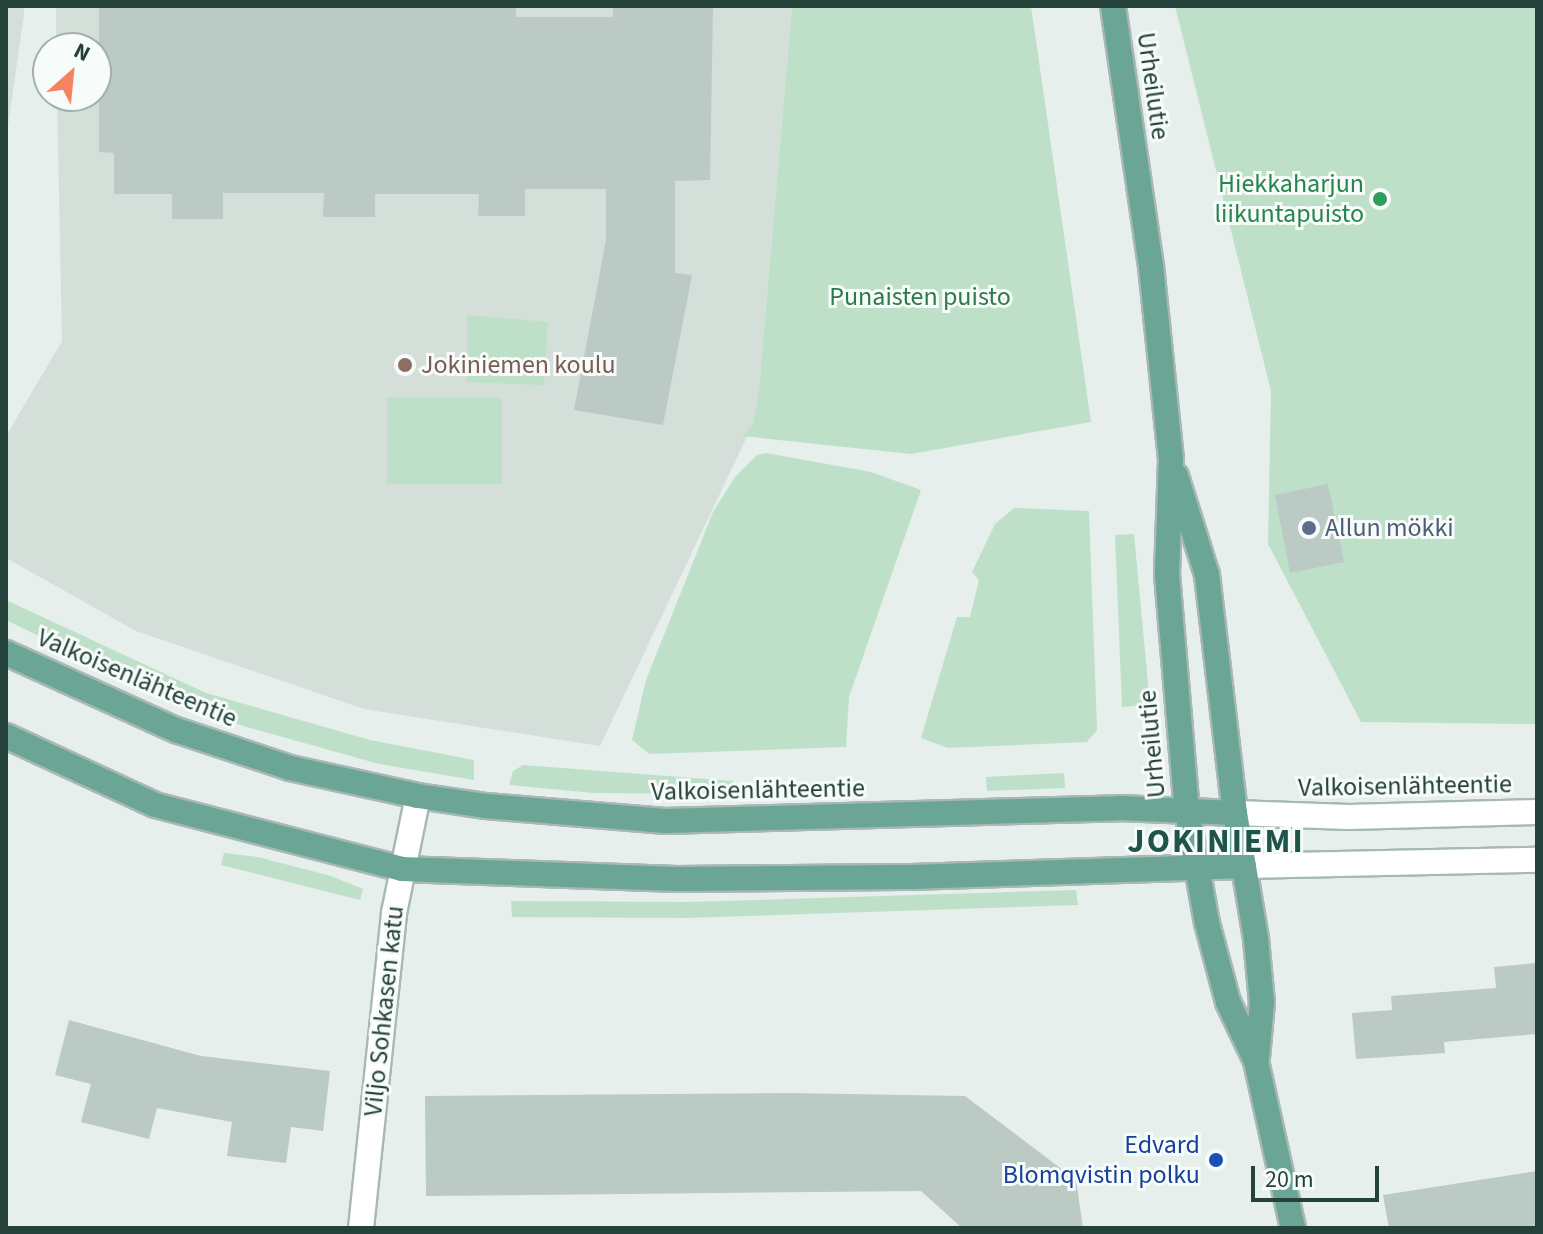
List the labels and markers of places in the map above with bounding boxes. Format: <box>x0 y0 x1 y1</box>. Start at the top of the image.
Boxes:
place label: Hiekkaharjun liikuntapuisto <box>1214 168 1364 230</box>
marker: Hiekkaharjun liikuntapuisto <box>1371 190 1389 208</box>
place label: Jokiniemen koulu <box>421 349 616 381</box>
marker: Jokiniemen koulu <box>396 356 414 374</box>
place label: Allun mökki <box>1325 512 1454 544</box>
marker: Allun mökki <box>1300 519 1318 537</box>
place label: Edvard Blomqvistin polku <box>1003 1129 1200 1190</box>
marker: Edvard Blomqvistin polku <box>1207 1151 1225 1169</box>

